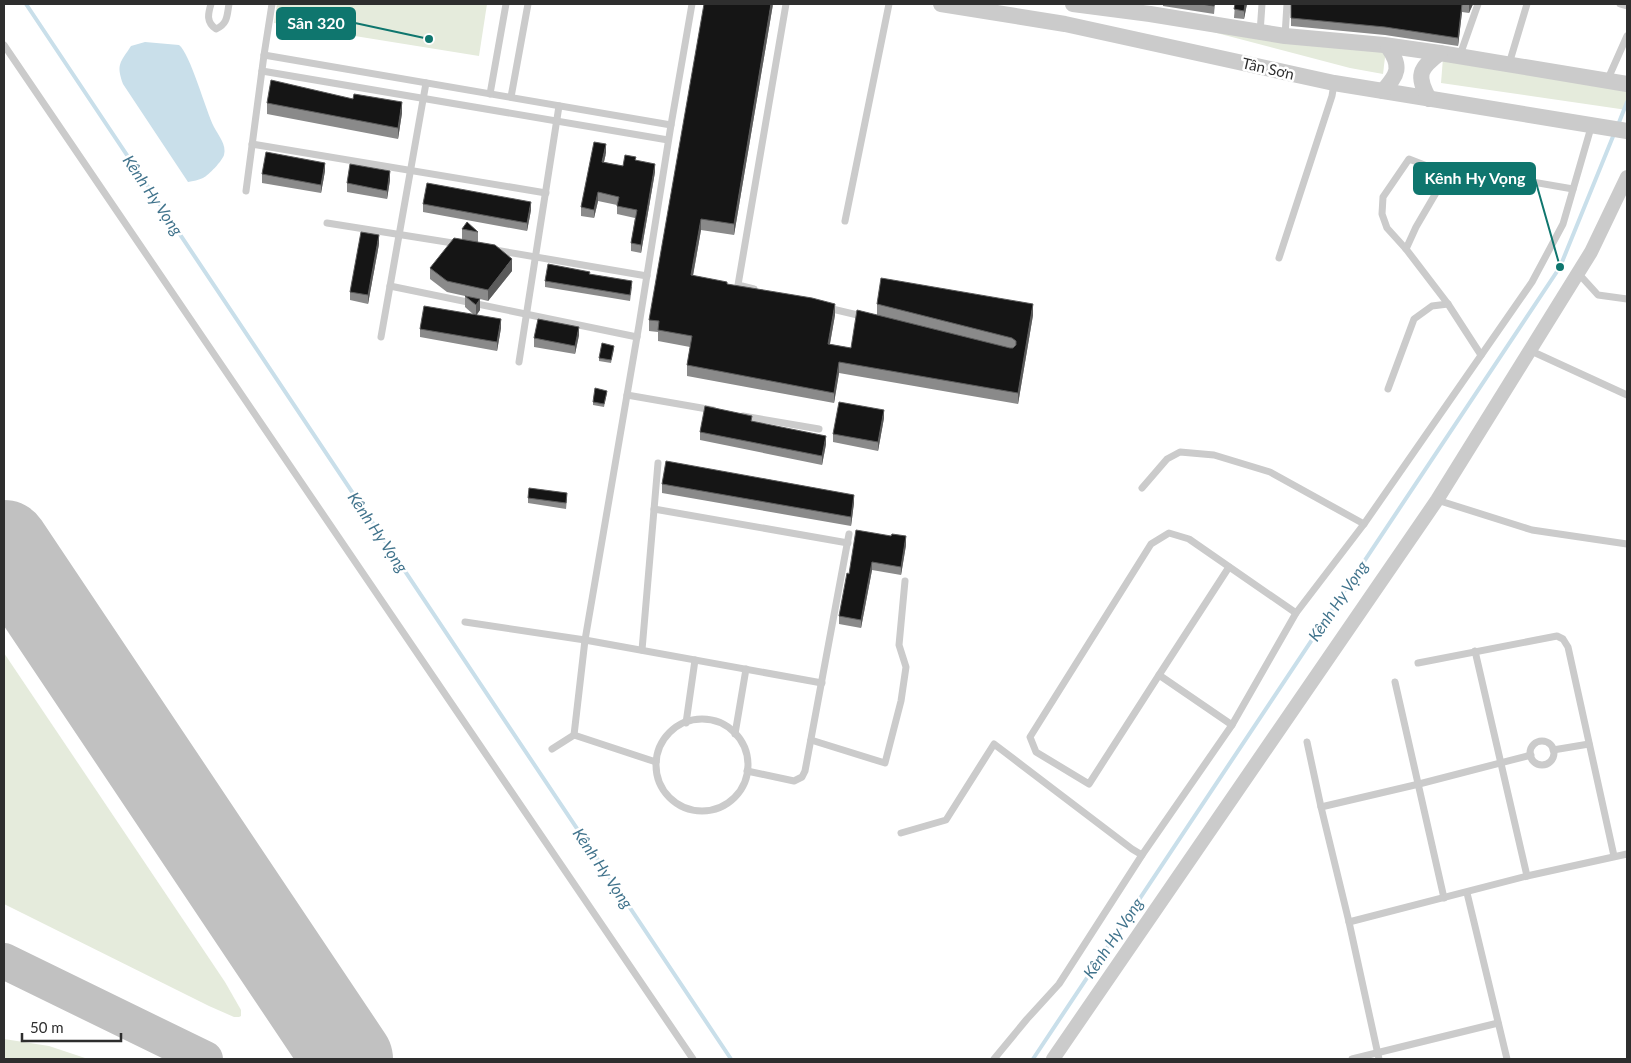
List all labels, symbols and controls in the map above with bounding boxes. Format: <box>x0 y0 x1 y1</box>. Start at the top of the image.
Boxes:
callout: Sân 320 <box>277 8 355 39</box>
text: Sân 320 <box>287 13 345 32</box>
street label: Tân Sơn <box>1240 53 1296 83</box>
water label: Kênh Hy Vọng <box>120 151 187 239</box>
callout: Kênh Hy Vọng <box>1414 163 1535 194</box>
text: Kênh Hy Vọng <box>1425 168 1526 187</box>
water label: Kênh Hy Vọng <box>345 488 412 576</box>
water label: Kênh Hy Vọng <box>1304 557 1372 645</box>
water label: Kênh Hy Vọng <box>570 824 637 912</box>
water label: Kênh Hy Vọng <box>1079 894 1147 982</box>
scale bar <box>22 1010 121 1042</box>
text: 50 m <box>30 1018 64 1036</box>

